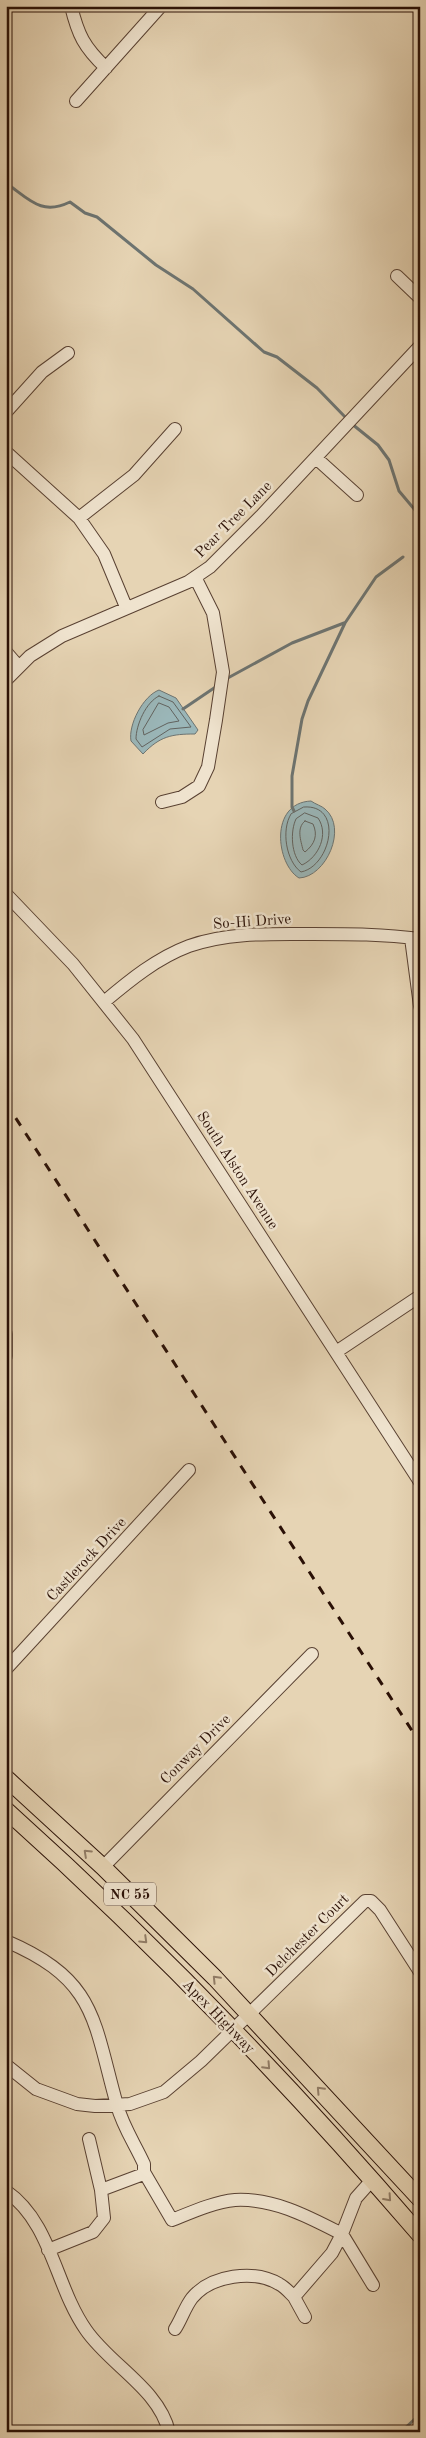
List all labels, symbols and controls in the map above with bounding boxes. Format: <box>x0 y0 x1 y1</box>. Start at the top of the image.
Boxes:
street label: Pear Tree Lane <box>193 479 275 561</box>
street label: So-Hi Drive <box>212 912 292 933</box>
street label: South Alston Avenue <box>193 1109 280 1232</box>
street label: Castlerock Drive <box>45 1515 130 1605</box>
street label: Conway Drive <box>158 1712 234 1788</box>
one-way arrow <box>84 1850 93 1859</box>
road number: NC 55 <box>104 1882 156 1906</box>
street label: Delchester Court <box>264 1892 352 1980</box>
one-way arrow <box>139 1934 148 1943</box>
one-way arrow <box>213 1975 222 1984</box>
street label: Apex Highway <box>179 1977 257 2057</box>
one-way arrow <box>261 2060 270 2069</box>
one-way arrow <box>317 2087 326 2096</box>
one-way arrow <box>382 2193 391 2202</box>

